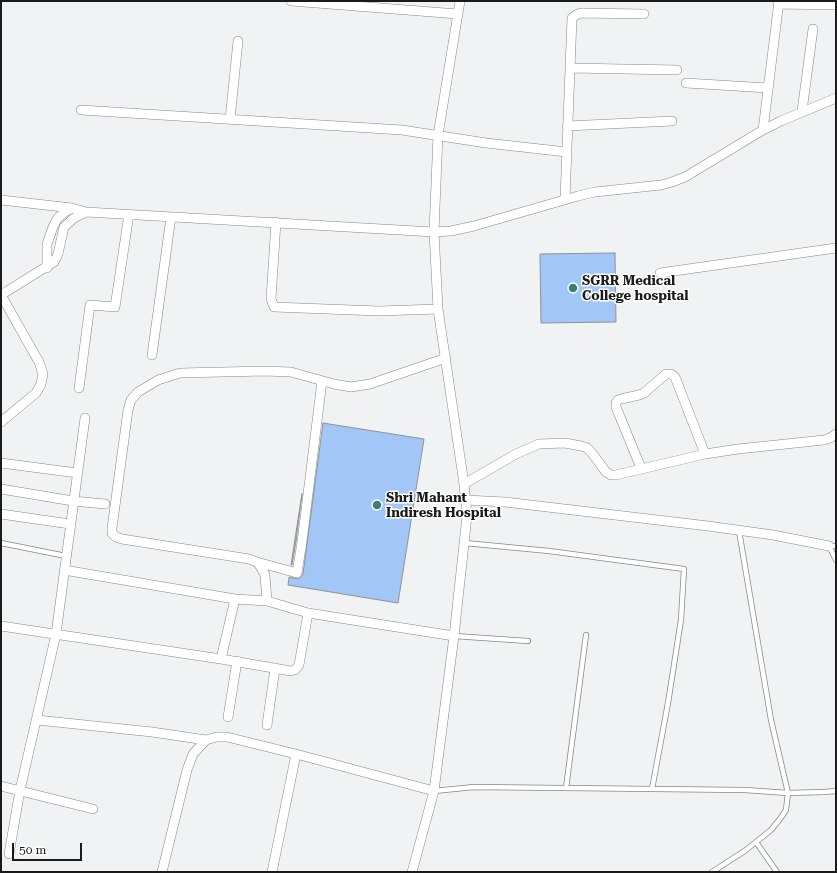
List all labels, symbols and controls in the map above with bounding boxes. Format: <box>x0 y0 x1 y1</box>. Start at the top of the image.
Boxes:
place label: SGRR Medical College hospital <box>582 273 688 304</box>
marker: SGRR Medical College hospital <box>567 282 579 294</box>
place label: Shri Mahant Indiresh Hospital <box>386 490 501 521</box>
marker: Shri Mahant Indiresh Hospital <box>371 499 383 511</box>
scale bar <box>14 835 84 861</box>
text: 50 m <box>19 843 46 857</box>

